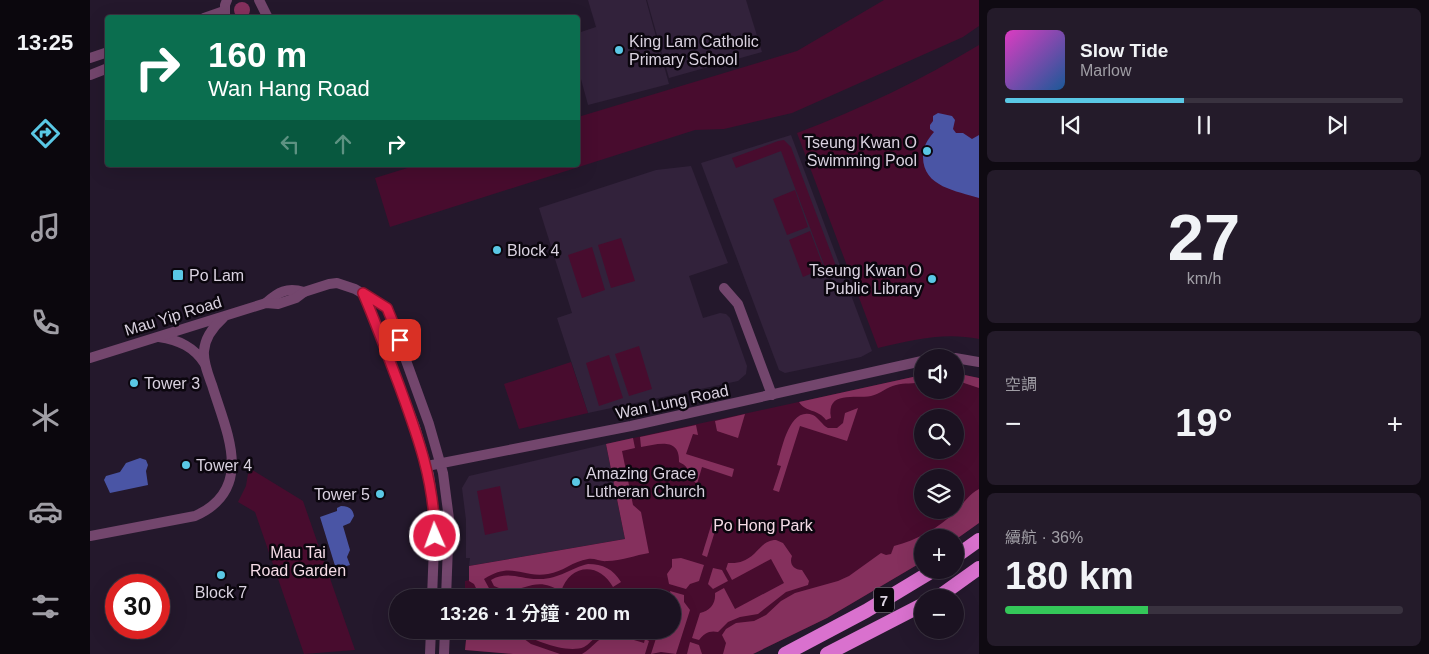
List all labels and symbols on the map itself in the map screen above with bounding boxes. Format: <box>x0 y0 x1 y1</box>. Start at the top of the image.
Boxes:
place label: King Lam Catholic Primary School <box>629 33 759 68</box>
marker: King Lam Catholic Primary School <box>613 44 625 56</box>
place label: Tseung Kwan O Swimming Pool <box>804 134 917 169</box>
marker: Tseung Kwan O Swimming Pool <box>921 145 933 157</box>
place label: Block 4 <box>507 242 560 259</box>
marker: Block 4 <box>491 244 503 256</box>
place label: Tseung Kwan O Public Library <box>809 262 922 297</box>
place label: Po Lam <box>189 267 244 284</box>
marker: Po Lam <box>171 268 185 282</box>
marker: Tseung Kwan O Public Library <box>926 273 938 285</box>
street label: Mau Yip Road <box>122 293 224 339</box>
pin <box>379 319 421 361</box>
place label: Tower 3 <box>144 375 200 392</box>
marker: Tower 3 <box>128 377 140 389</box>
street label: Wan Lung Road <box>614 382 730 422</box>
place label: Tower 4 <box>196 457 252 474</box>
marker: Tower 4 <box>180 459 192 471</box>
place label: Amazing Grace Lutheran Church <box>586 465 705 500</box>
marker: Amazing Grace Lutheran Church <box>570 476 582 488</box>
place label: Tower 5 <box>314 486 370 503</box>
marker: Tower 5 <box>374 488 386 500</box>
position arrow <box>408 509 460 561</box>
park label: Po Hong Park <box>713 517 814 534</box>
park label: Mau Tai Road Garden <box>250 544 346 579</box>
marker: Block 7 <box>215 569 227 581</box>
speed limit sign: 30 <box>105 574 170 639</box>
place label: Block 7 <box>195 584 247 601</box>
road number: 7 <box>874 588 894 612</box>

